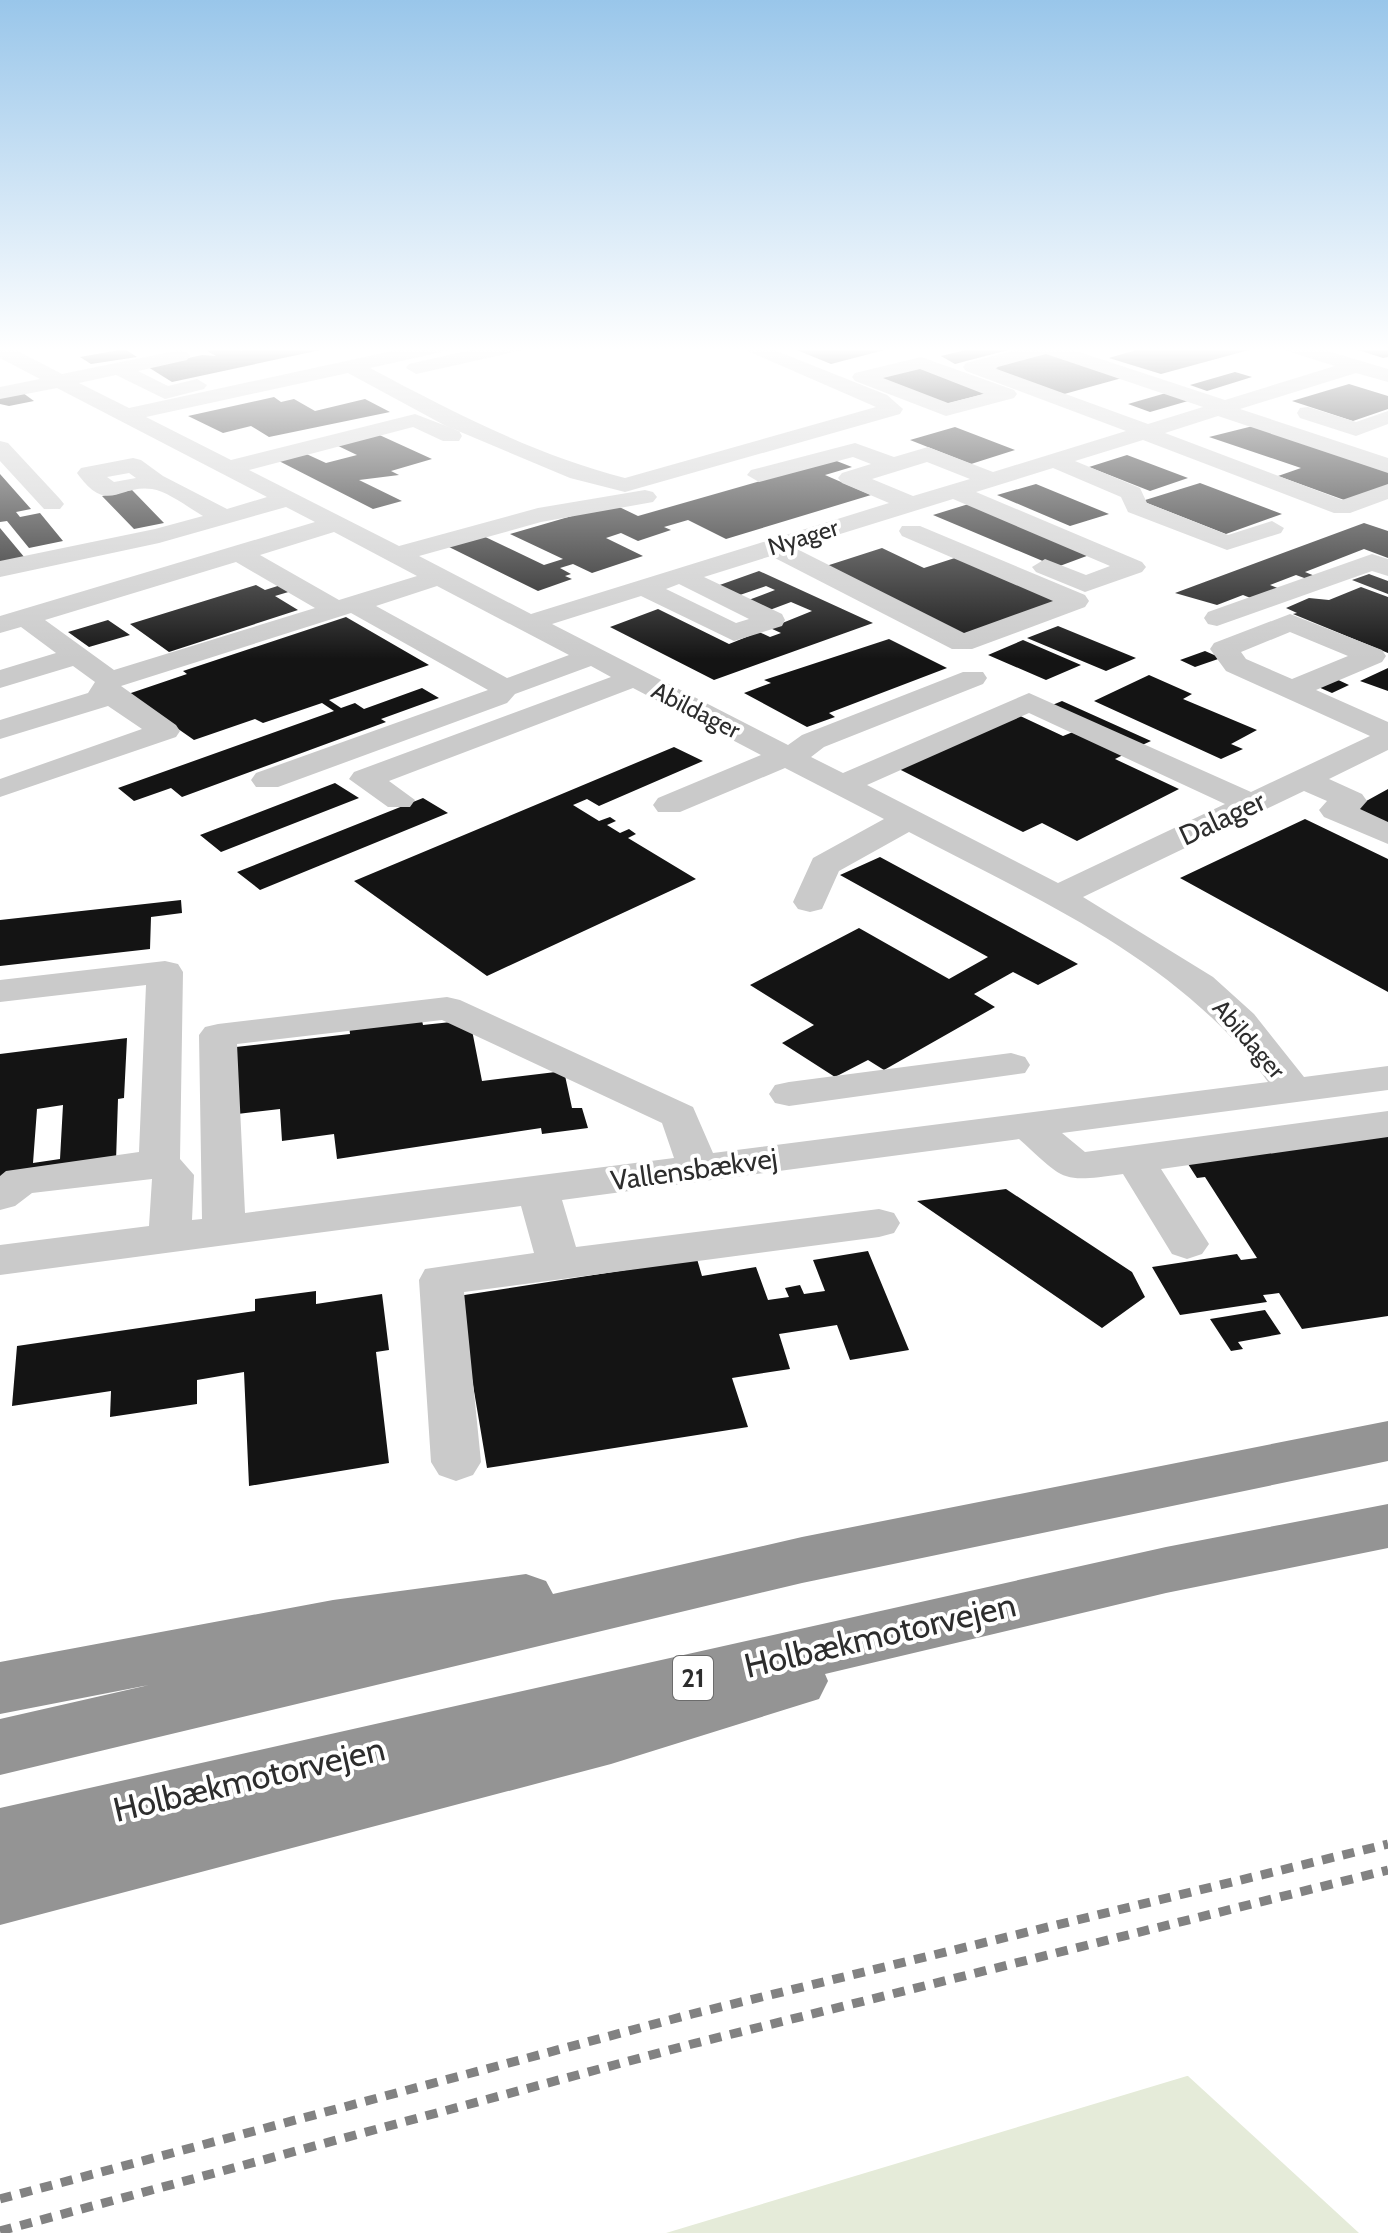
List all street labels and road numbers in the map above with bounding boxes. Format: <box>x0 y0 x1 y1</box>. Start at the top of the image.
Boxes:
street label: Nyager <box>764 512 842 561</box>
street label: Abildager <box>647 675 745 745</box>
street label: Dalager <box>1174 783 1270 853</box>
street label: Abildager <box>1207 993 1292 1085</box>
street label: Vallensbækvej <box>609 1140 779 1198</box>
street label: Holbækmotorvejen <box>740 1583 1020 1687</box>
road number: 21 <box>673 1656 713 1700</box>
street label: Holbækmotorvejen <box>109 1727 389 1831</box>

